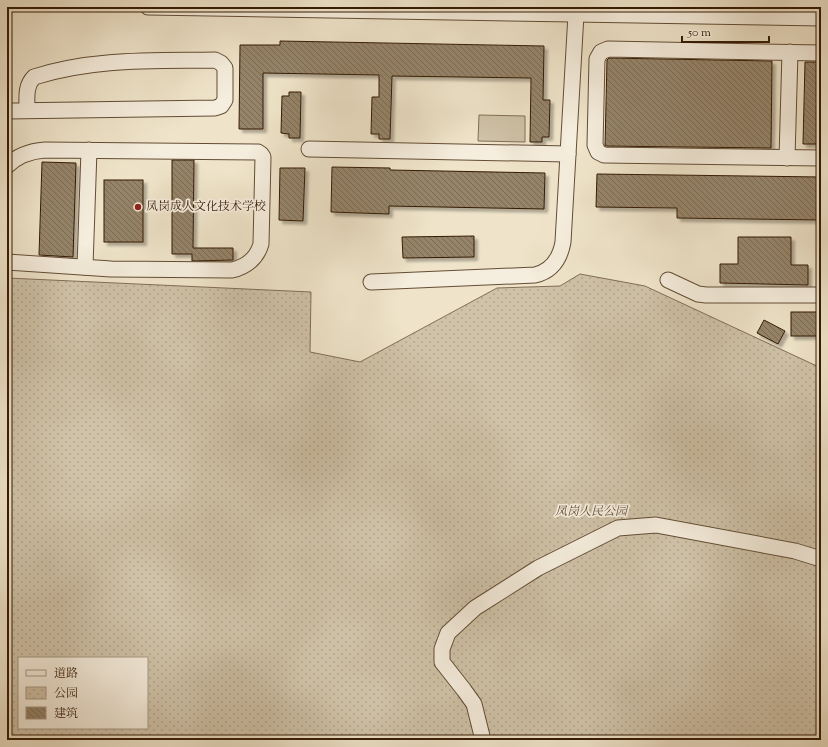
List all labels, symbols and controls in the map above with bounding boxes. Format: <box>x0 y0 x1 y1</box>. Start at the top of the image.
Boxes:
scale bar <box>682 18 769 44</box>
text: 50 m <box>687 24 711 42</box>
place label: 凤岗成人文化技术学校 <box>146 198 266 216</box>
marker: 凤岗成人文化技术学校 <box>133 202 143 212</box>
park label: 凤岗人民公园 <box>555 503 629 521</box>
legend <box>18 657 148 729</box>
text: 道路 <box>54 665 78 683</box>
text: 公园 <box>54 685 78 703</box>
text: 建筑 <box>54 705 78 723</box>

